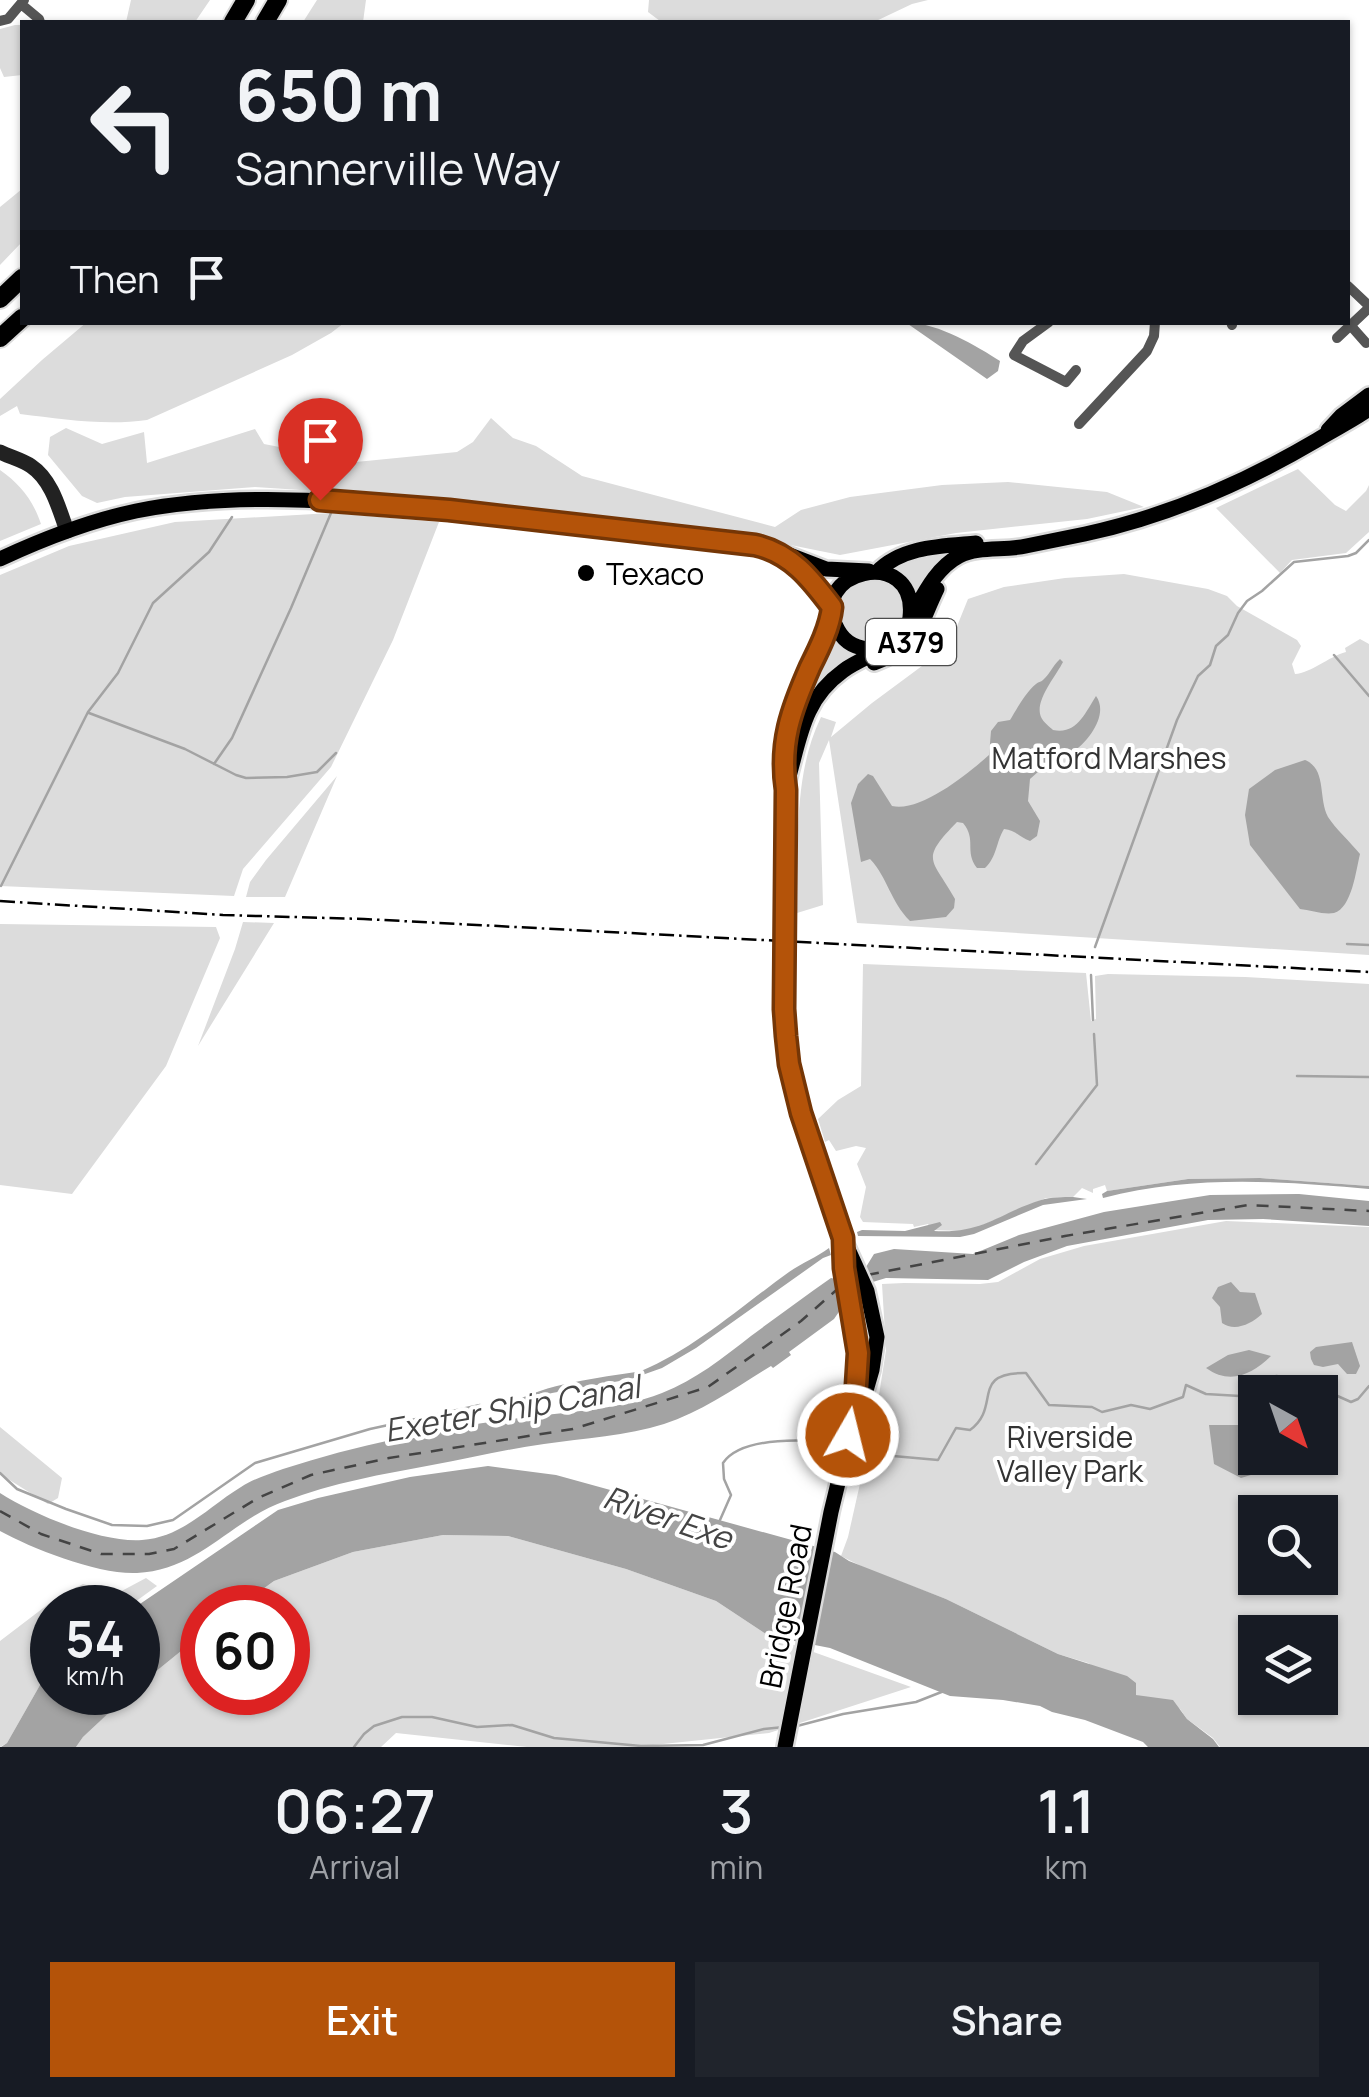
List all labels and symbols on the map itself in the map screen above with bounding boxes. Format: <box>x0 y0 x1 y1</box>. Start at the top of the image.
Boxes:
pin <box>278 398 363 501</box>
place label: Texaco <box>606 553 704 594</box>
marker: Texaco <box>575 562 597 584</box>
road number: A379 <box>866 619 956 665</box>
park label: Matford Marshes <box>992 737 1226 778</box>
water label: Exeter Ship Canal <box>381 1363 647 1452</box>
north arrow <box>1238 1375 1338 1475</box>
position arrow <box>796 1383 900 1487</box>
park label: Riverside Valley Park <box>997 1416 1144 1491</box>
water label: River Exe <box>598 1475 740 1560</box>
street label: Bridge Road <box>749 1520 821 1692</box>
speed limit sign: 60 <box>180 1585 310 1715</box>

